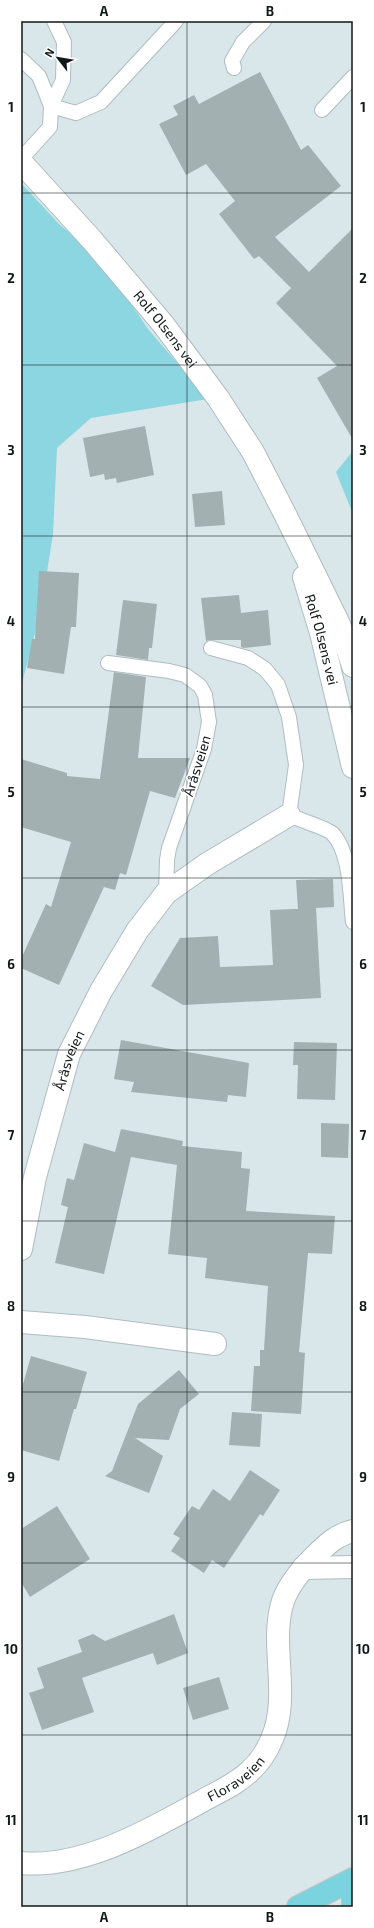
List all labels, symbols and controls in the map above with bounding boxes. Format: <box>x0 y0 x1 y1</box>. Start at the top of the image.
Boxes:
text: A <box>100 3 109 19</box>
text: B <box>266 3 274 19</box>
north arrow <box>38 38 78 78</box>
text: N <box>41 46 57 59</box>
text: 1 <box>8 99 14 115</box>
text: 1 <box>360 99 366 115</box>
text: 2 <box>7 270 15 286</box>
text: 2 <box>359 270 367 286</box>
street label: Rolf Olsens vei <box>130 287 201 371</box>
text: 3 <box>7 442 15 458</box>
text: 3 <box>359 442 367 458</box>
street label: Rolf Olsens vei <box>302 592 342 687</box>
text: 4 <box>7 613 15 629</box>
text: 4 <box>359 613 367 629</box>
street label: Åråsveien <box>179 733 214 798</box>
text: 5 <box>7 784 15 800</box>
text: 5 <box>359 784 367 800</box>
text: 6 <box>7 956 15 972</box>
text: 6 <box>359 956 367 972</box>
street label: Åråsveien <box>50 1027 88 1092</box>
text: 7 <box>8 1127 15 1143</box>
text: 7 <box>360 1127 367 1143</box>
text: 8 <box>7 1298 15 1314</box>
text: 8 <box>359 1298 367 1314</box>
text: 9 <box>7 1469 15 1485</box>
text: 9 <box>359 1469 367 1485</box>
text: 10 <box>4 1641 18 1657</box>
text: 10 <box>356 1641 370 1657</box>
street label: Floraveien <box>204 1752 268 1805</box>
text: 11 <box>5 1812 17 1828</box>
text: 11 <box>357 1812 369 1828</box>
text: A <box>100 1909 109 1925</box>
text: B <box>266 1909 274 1925</box>

